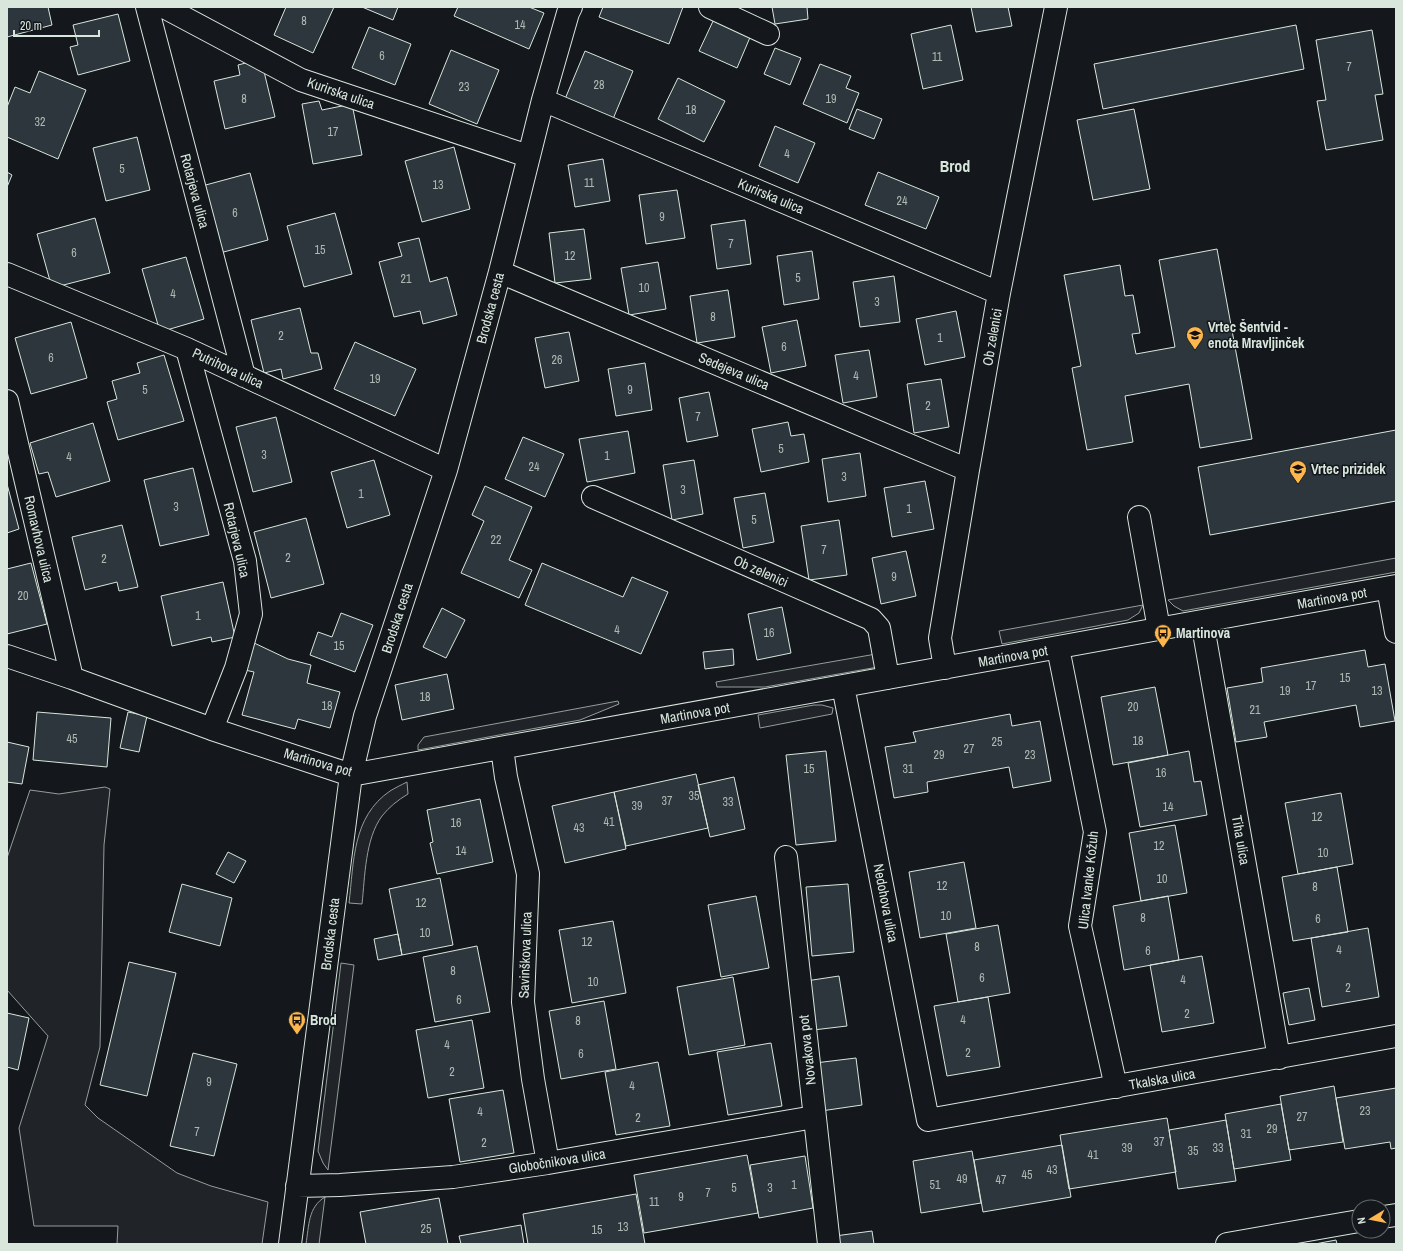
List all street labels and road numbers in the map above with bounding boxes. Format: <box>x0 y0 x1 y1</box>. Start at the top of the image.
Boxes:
street label: Kurirska ulica <box>305 73 378 113</box>
street label: Rotarjeva ulica <box>176 152 214 231</box>
street label: Kurirska ulica <box>735 174 807 218</box>
street label: Brodska cesta <box>472 270 508 345</box>
street label: Ob zelenici <box>978 307 1006 367</box>
street label: Putrihova ulica <box>189 344 267 393</box>
street label: Sedejeva ulica <box>696 348 773 394</box>
street label: Romavhova ulica <box>20 494 58 585</box>
street label: Rotarjeva ulica <box>220 501 255 580</box>
street label: Ob zelenici <box>731 551 791 591</box>
street label: Brodska cesta <box>377 580 417 655</box>
street label: Martinova pot <box>1296 583 1368 613</box>
street label: Martinova pot <box>977 641 1049 671</box>
street label: Martinova pot <box>659 698 731 728</box>
street label: Martinova pot <box>282 744 354 780</box>
street label: Tiha ulica <box>1228 814 1254 867</box>
street label: Ulica Ivanke Kožuh <box>1074 830 1102 930</box>
street label: Nedohova ulica <box>870 862 903 944</box>
street label: Brodska cesta <box>317 896 343 971</box>
street label: Savinškova ulica <box>514 911 536 999</box>
street label: Novakova pot <box>794 1014 820 1086</box>
street label: Tkalska ulica <box>1127 1064 1197 1094</box>
street label: Globočnikova ulica <box>507 1144 607 1178</box>

